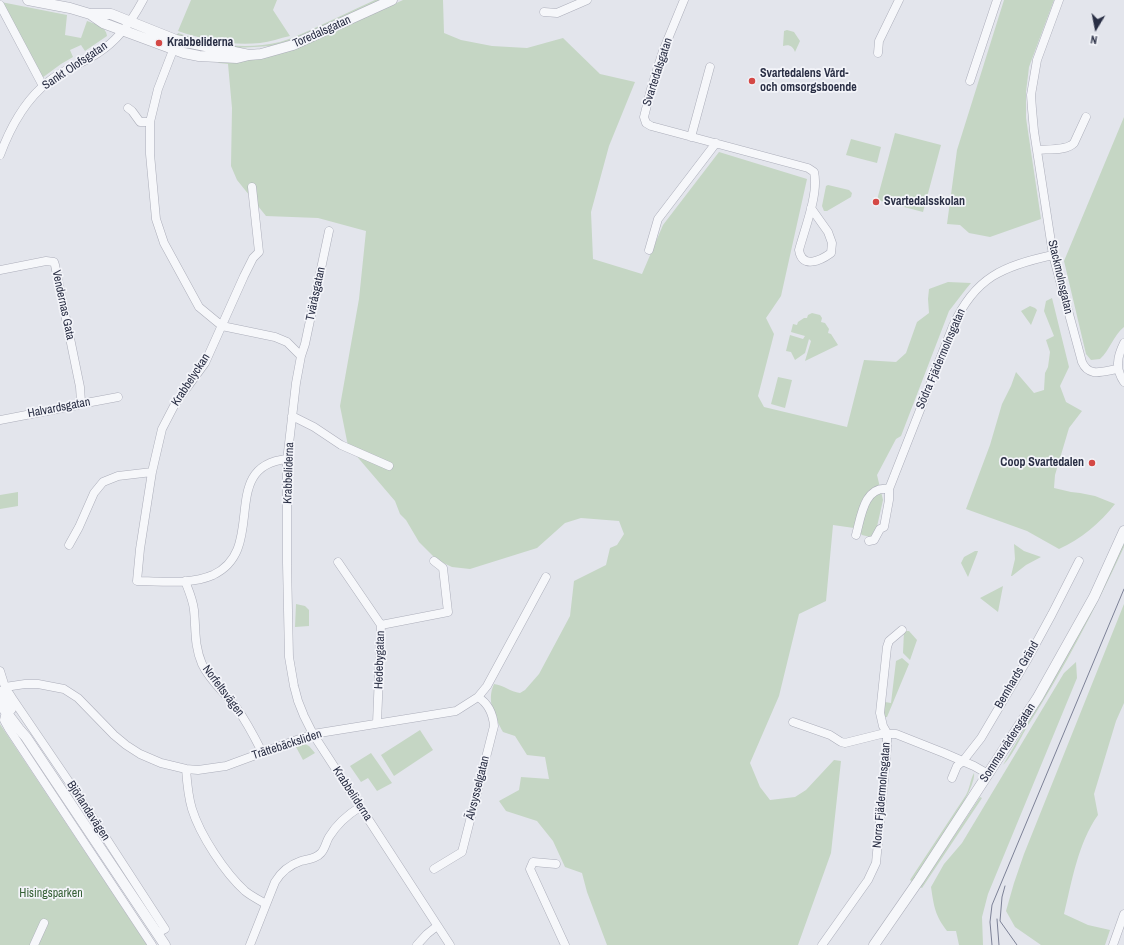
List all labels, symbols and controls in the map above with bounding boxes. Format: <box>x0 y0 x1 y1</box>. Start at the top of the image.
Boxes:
north arrow <box>1076 8 1116 48</box>
street label: Toredalsgatan <box>291 13 353 51</box>
text: N <box>1090 32 1098 47</box>
place label: Krabbeliderna <box>167 36 233 50</box>
street label: Svartedalsgatan <box>640 36 676 108</box>
marker: Krabbeliderna <box>154 38 164 48</box>
street label: Sankt Olofsgatan <box>40 39 110 93</box>
place label: Svartedalens Vård- och omsorgsboende <box>760 67 857 95</box>
marker: Svartedalens Vård- och omsorgsboende <box>747 76 757 86</box>
place label: Svartedalsskolan <box>884 195 965 209</box>
marker: Svartedalsskolan <box>871 197 881 207</box>
street label: Stackmolnsgatan <box>1044 239 1076 315</box>
street label: Tväråsgatan <box>303 266 329 322</box>
street label: Vendernas Gata <box>49 269 77 341</box>
street label: Södra Fjädermolnsgatan <box>913 307 969 411</box>
street label: Krabbelyckan <box>169 351 213 409</box>
street label: Halvardsgatan <box>26 395 92 421</box>
street label: Krabbeliderna <box>281 442 297 504</box>
place label: Coop Svartedalen <box>1000 456 1084 470</box>
marker: Coop Svartedalen <box>1087 458 1097 468</box>
street label: Hedebygatan <box>372 630 388 690</box>
street label: Bernhards Gränd <box>992 639 1042 711</box>
street label: Norfeltsvägen <box>199 662 247 720</box>
street label: Sommarvädersgatan <box>977 701 1039 785</box>
street label: Trättebäcksliden <box>250 727 324 763</box>
street label: Norra Fjädermolnsgatan <box>870 742 894 848</box>
street label: Älvsysselgatan <box>463 754 493 822</box>
street label: Krabbeliderna <box>329 764 375 824</box>
street label: Björlandavägen <box>63 778 113 844</box>
park label: Hisingsparken <box>19 887 83 901</box>

